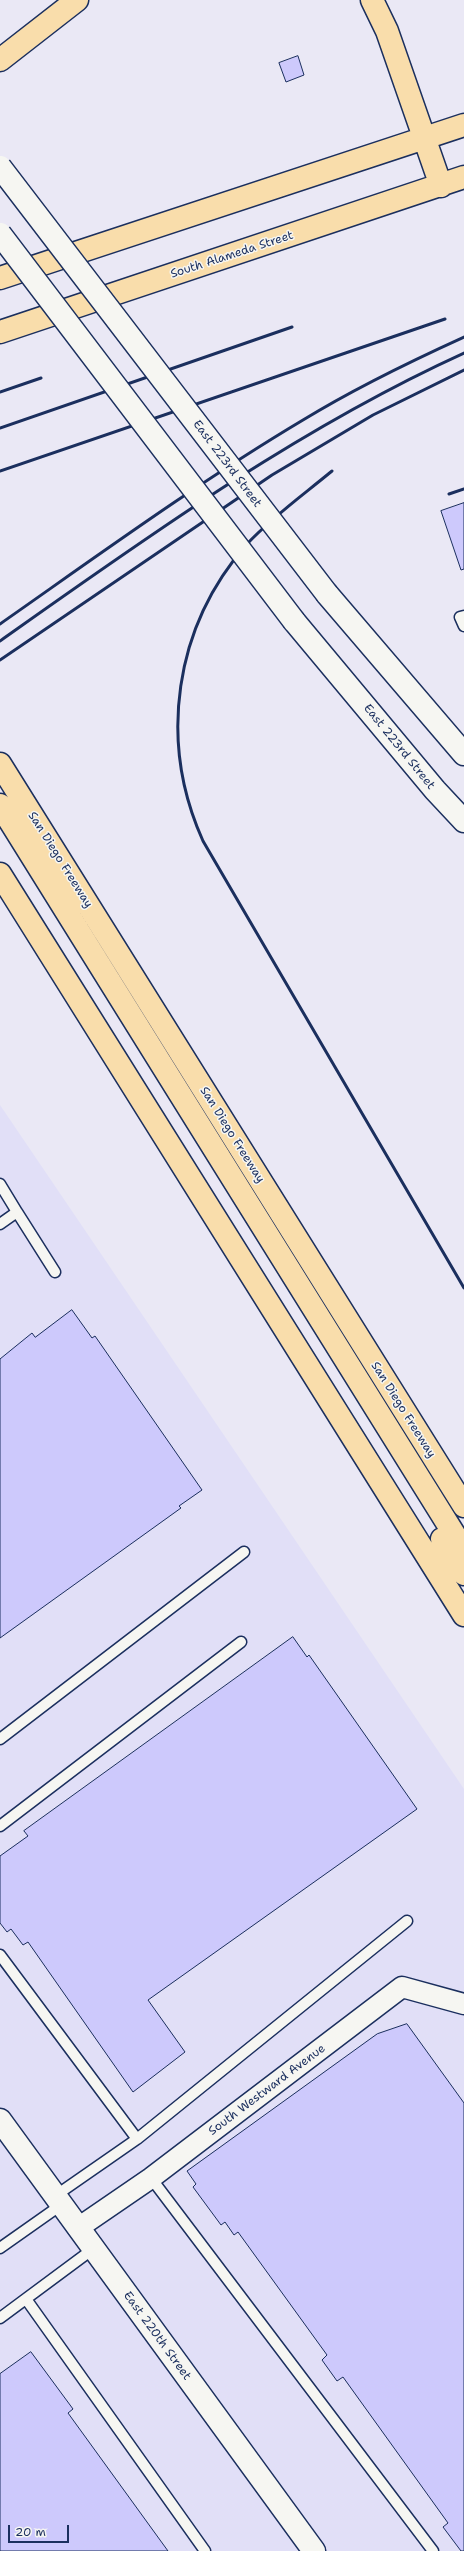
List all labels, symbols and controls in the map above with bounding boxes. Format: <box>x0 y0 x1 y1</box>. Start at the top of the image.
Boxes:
street label: South Alameda Street <box>169 228 295 282</box>
street label: East 223rd Street <box>189 418 265 510</box>
street label: East 223rd Street <box>360 701 438 793</box>
street label: San Diego Freeway <box>25 809 95 911</box>
street label: San Diego Freeway <box>197 1084 267 1186</box>
street label: San Diego Freeway <box>368 1359 438 1461</box>
street label: South Westward Avenue <box>206 2041 328 2139</box>
street label: East 220th Street <box>120 2289 194 2383</box>
scale bar <box>10 2517 71 2543</box>
text: 20 m <box>15 2524 46 2540</box>

